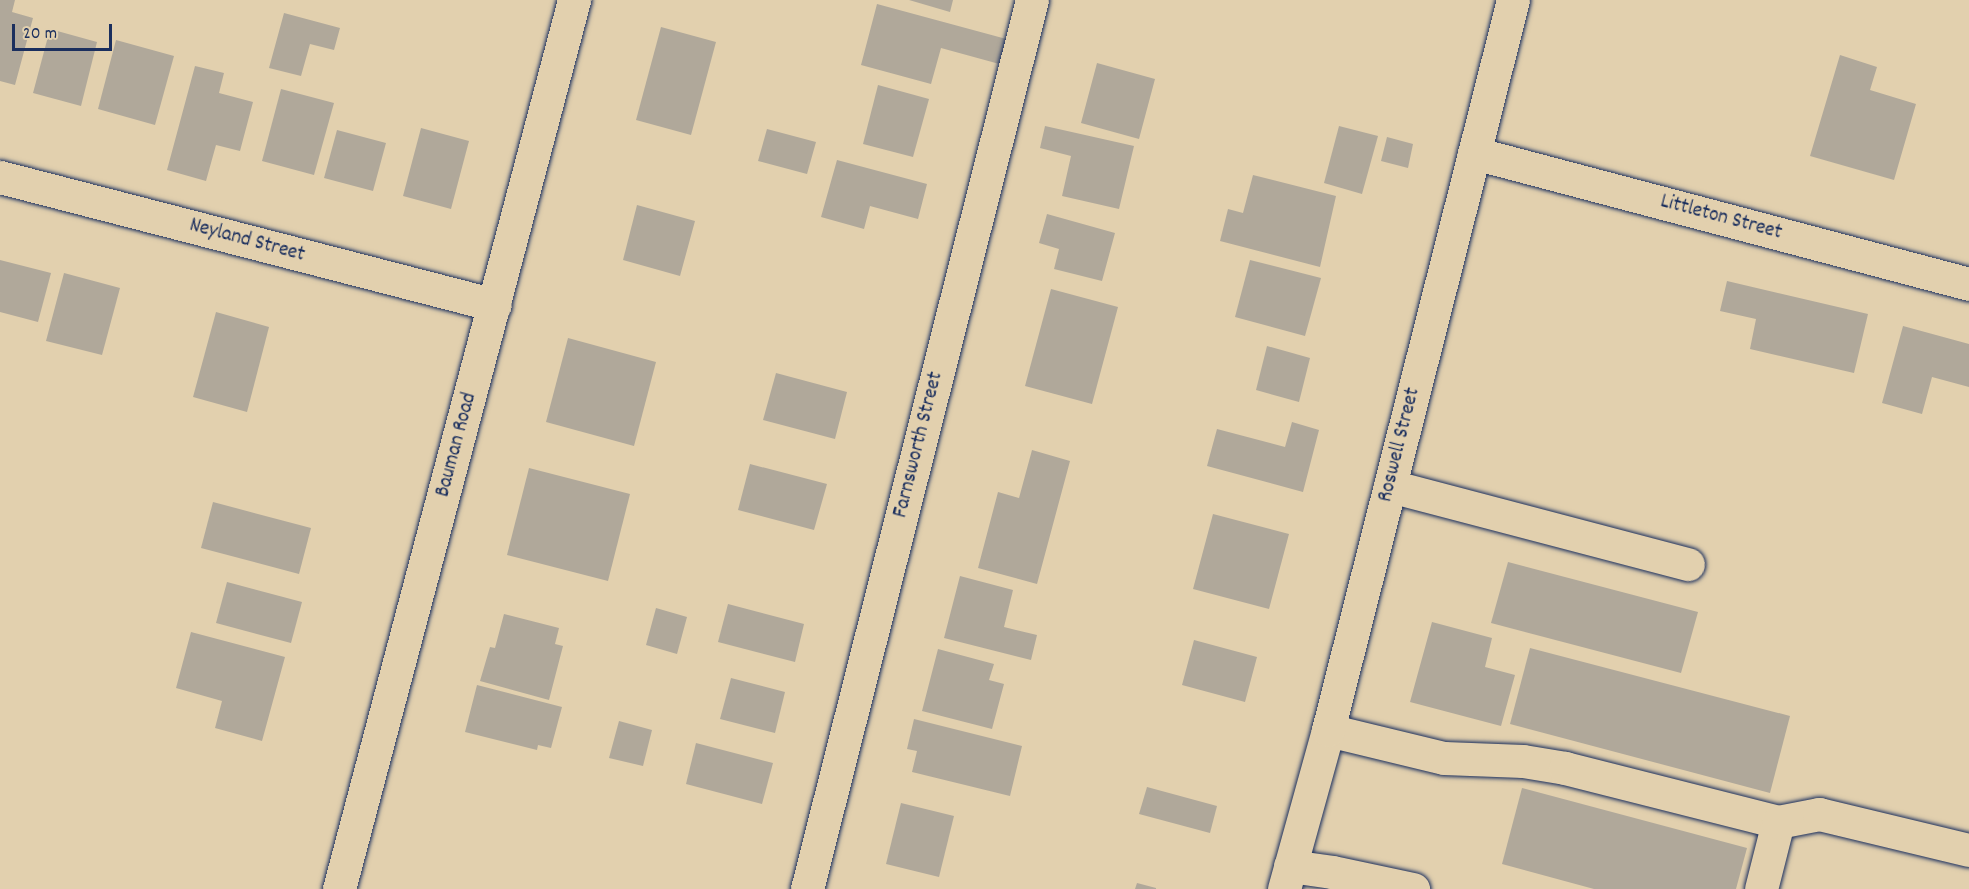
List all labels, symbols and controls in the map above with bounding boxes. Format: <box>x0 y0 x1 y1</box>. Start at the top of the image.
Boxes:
scale bar <box>15 12 116 50</box>
text: 20 m <box>23 22 57 47</box>
street label: Littleton Street <box>1657 190 1785 246</box>
street label: Neyland Street <box>187 214 307 268</box>
street label: Farnsworth Street <box>889 369 949 521</box>
street label: Roswell Street <box>1374 385 1426 505</box>
street label: Bauman Road <box>431 390 483 500</box>

